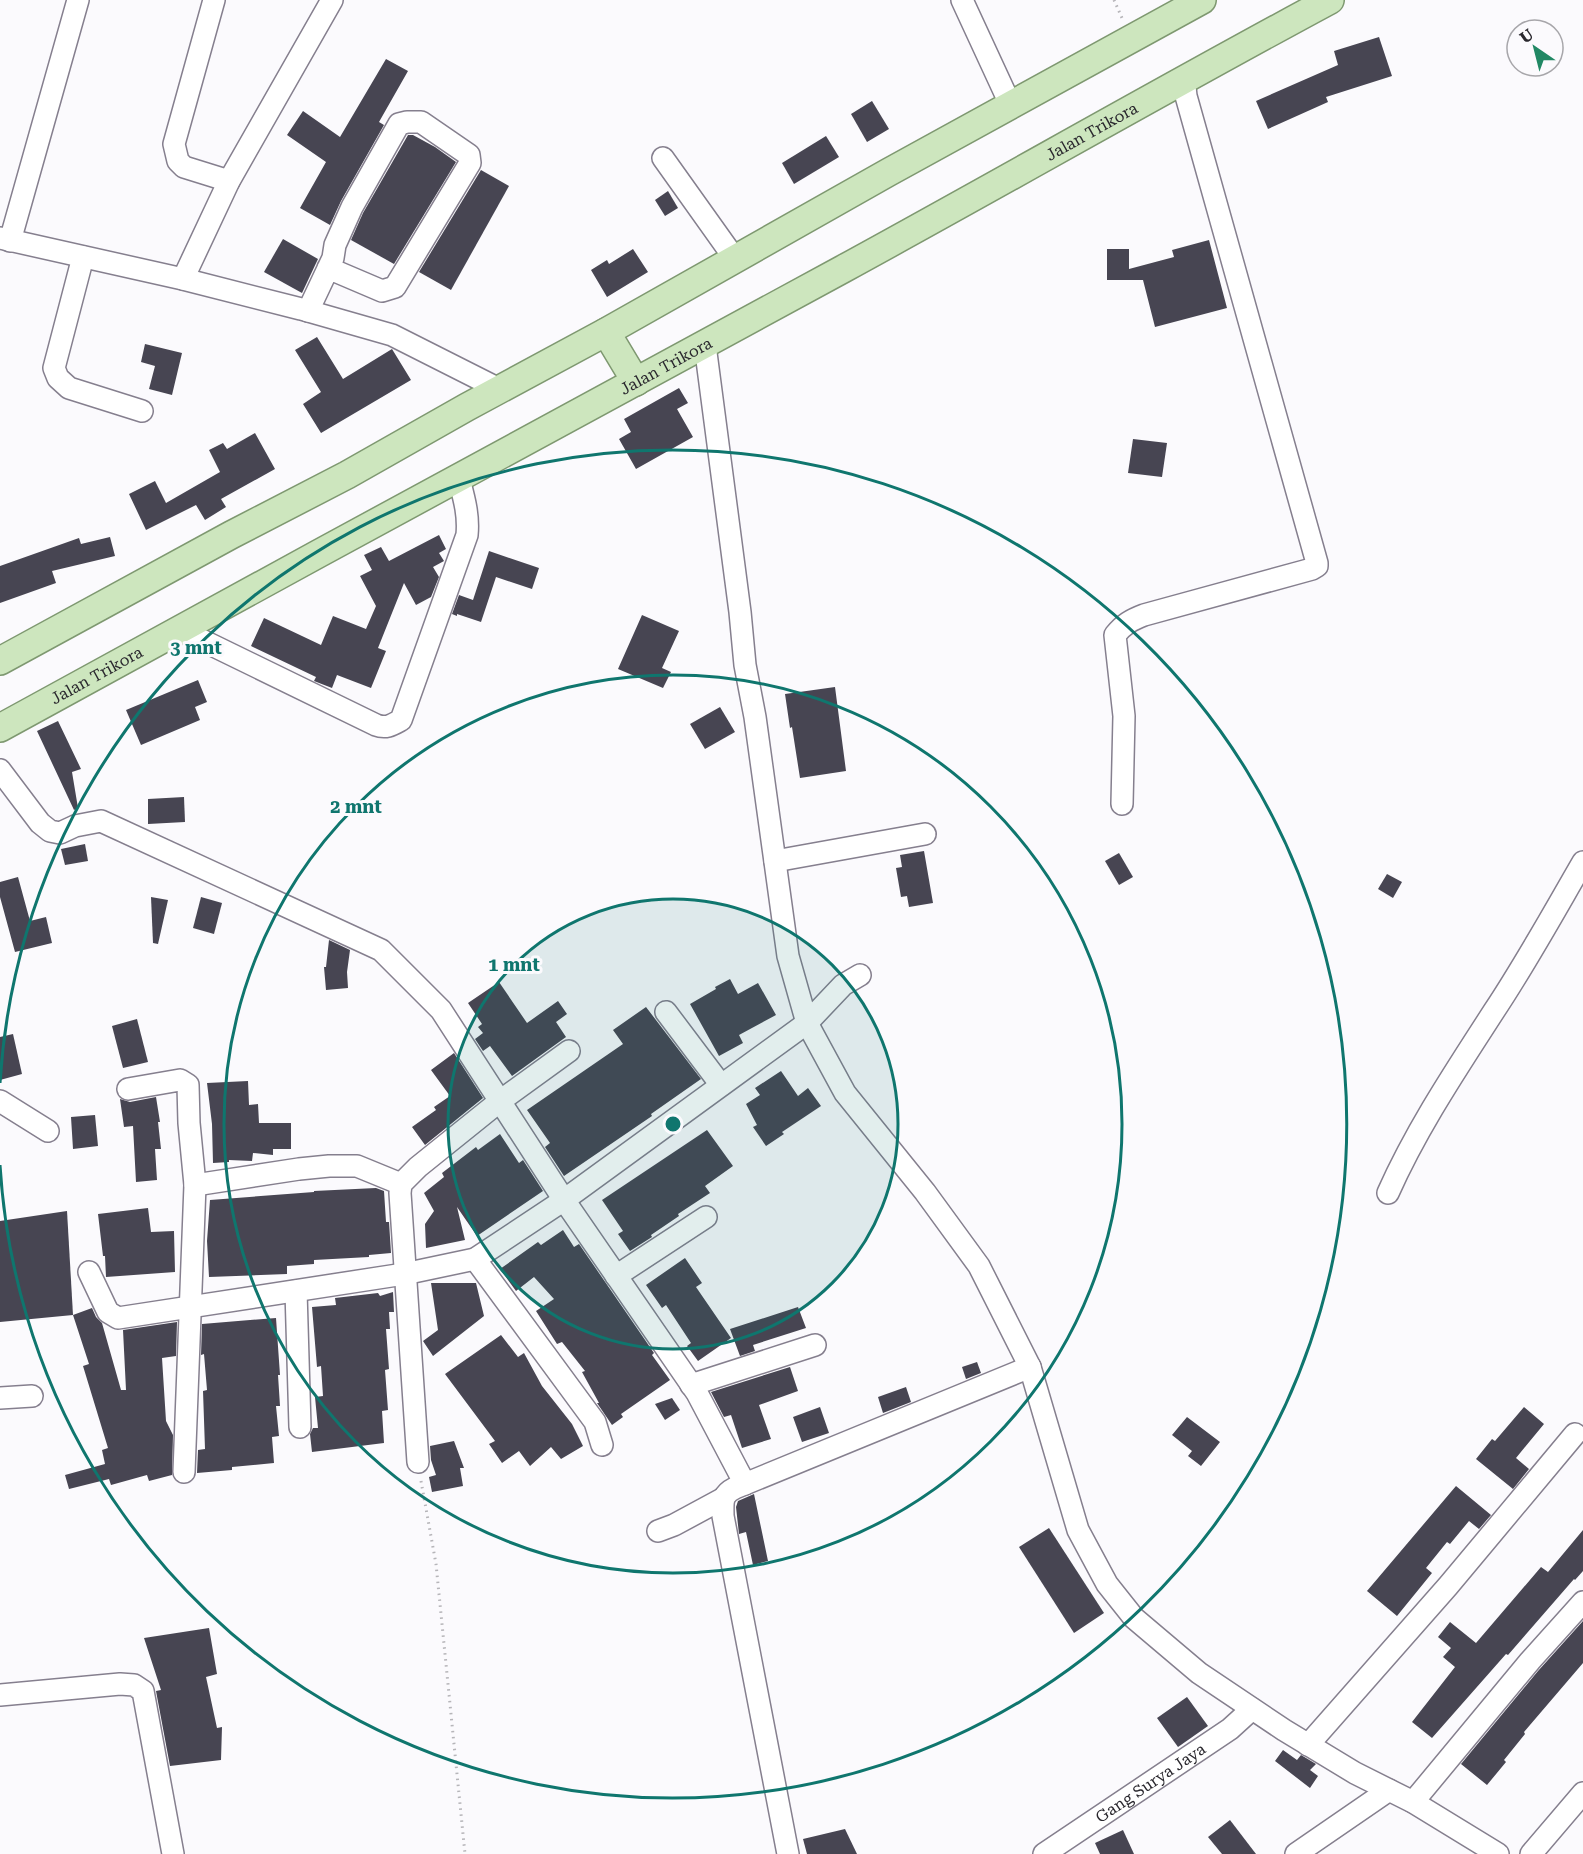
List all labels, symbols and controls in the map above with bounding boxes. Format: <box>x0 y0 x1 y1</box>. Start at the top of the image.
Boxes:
north arrow <box>1505 18 1565 78</box>
text: U <box>1516 25 1537 47</box>
street label: Jalan Trikora <box>1042 98 1141 165</box>
street label: Jalan Trikora <box>617 333 716 399</box>
text: 3 mnt <box>170 637 222 658</box>
street label: Jalan Trikora <box>47 642 146 708</box>
text: 2 mnt <box>330 796 382 817</box>
text: 1 mnt <box>488 954 540 975</box>
centre of rings <box>663 1114 683 1134</box>
street label: Gang Surya Jaya <box>1092 1739 1209 1827</box>

